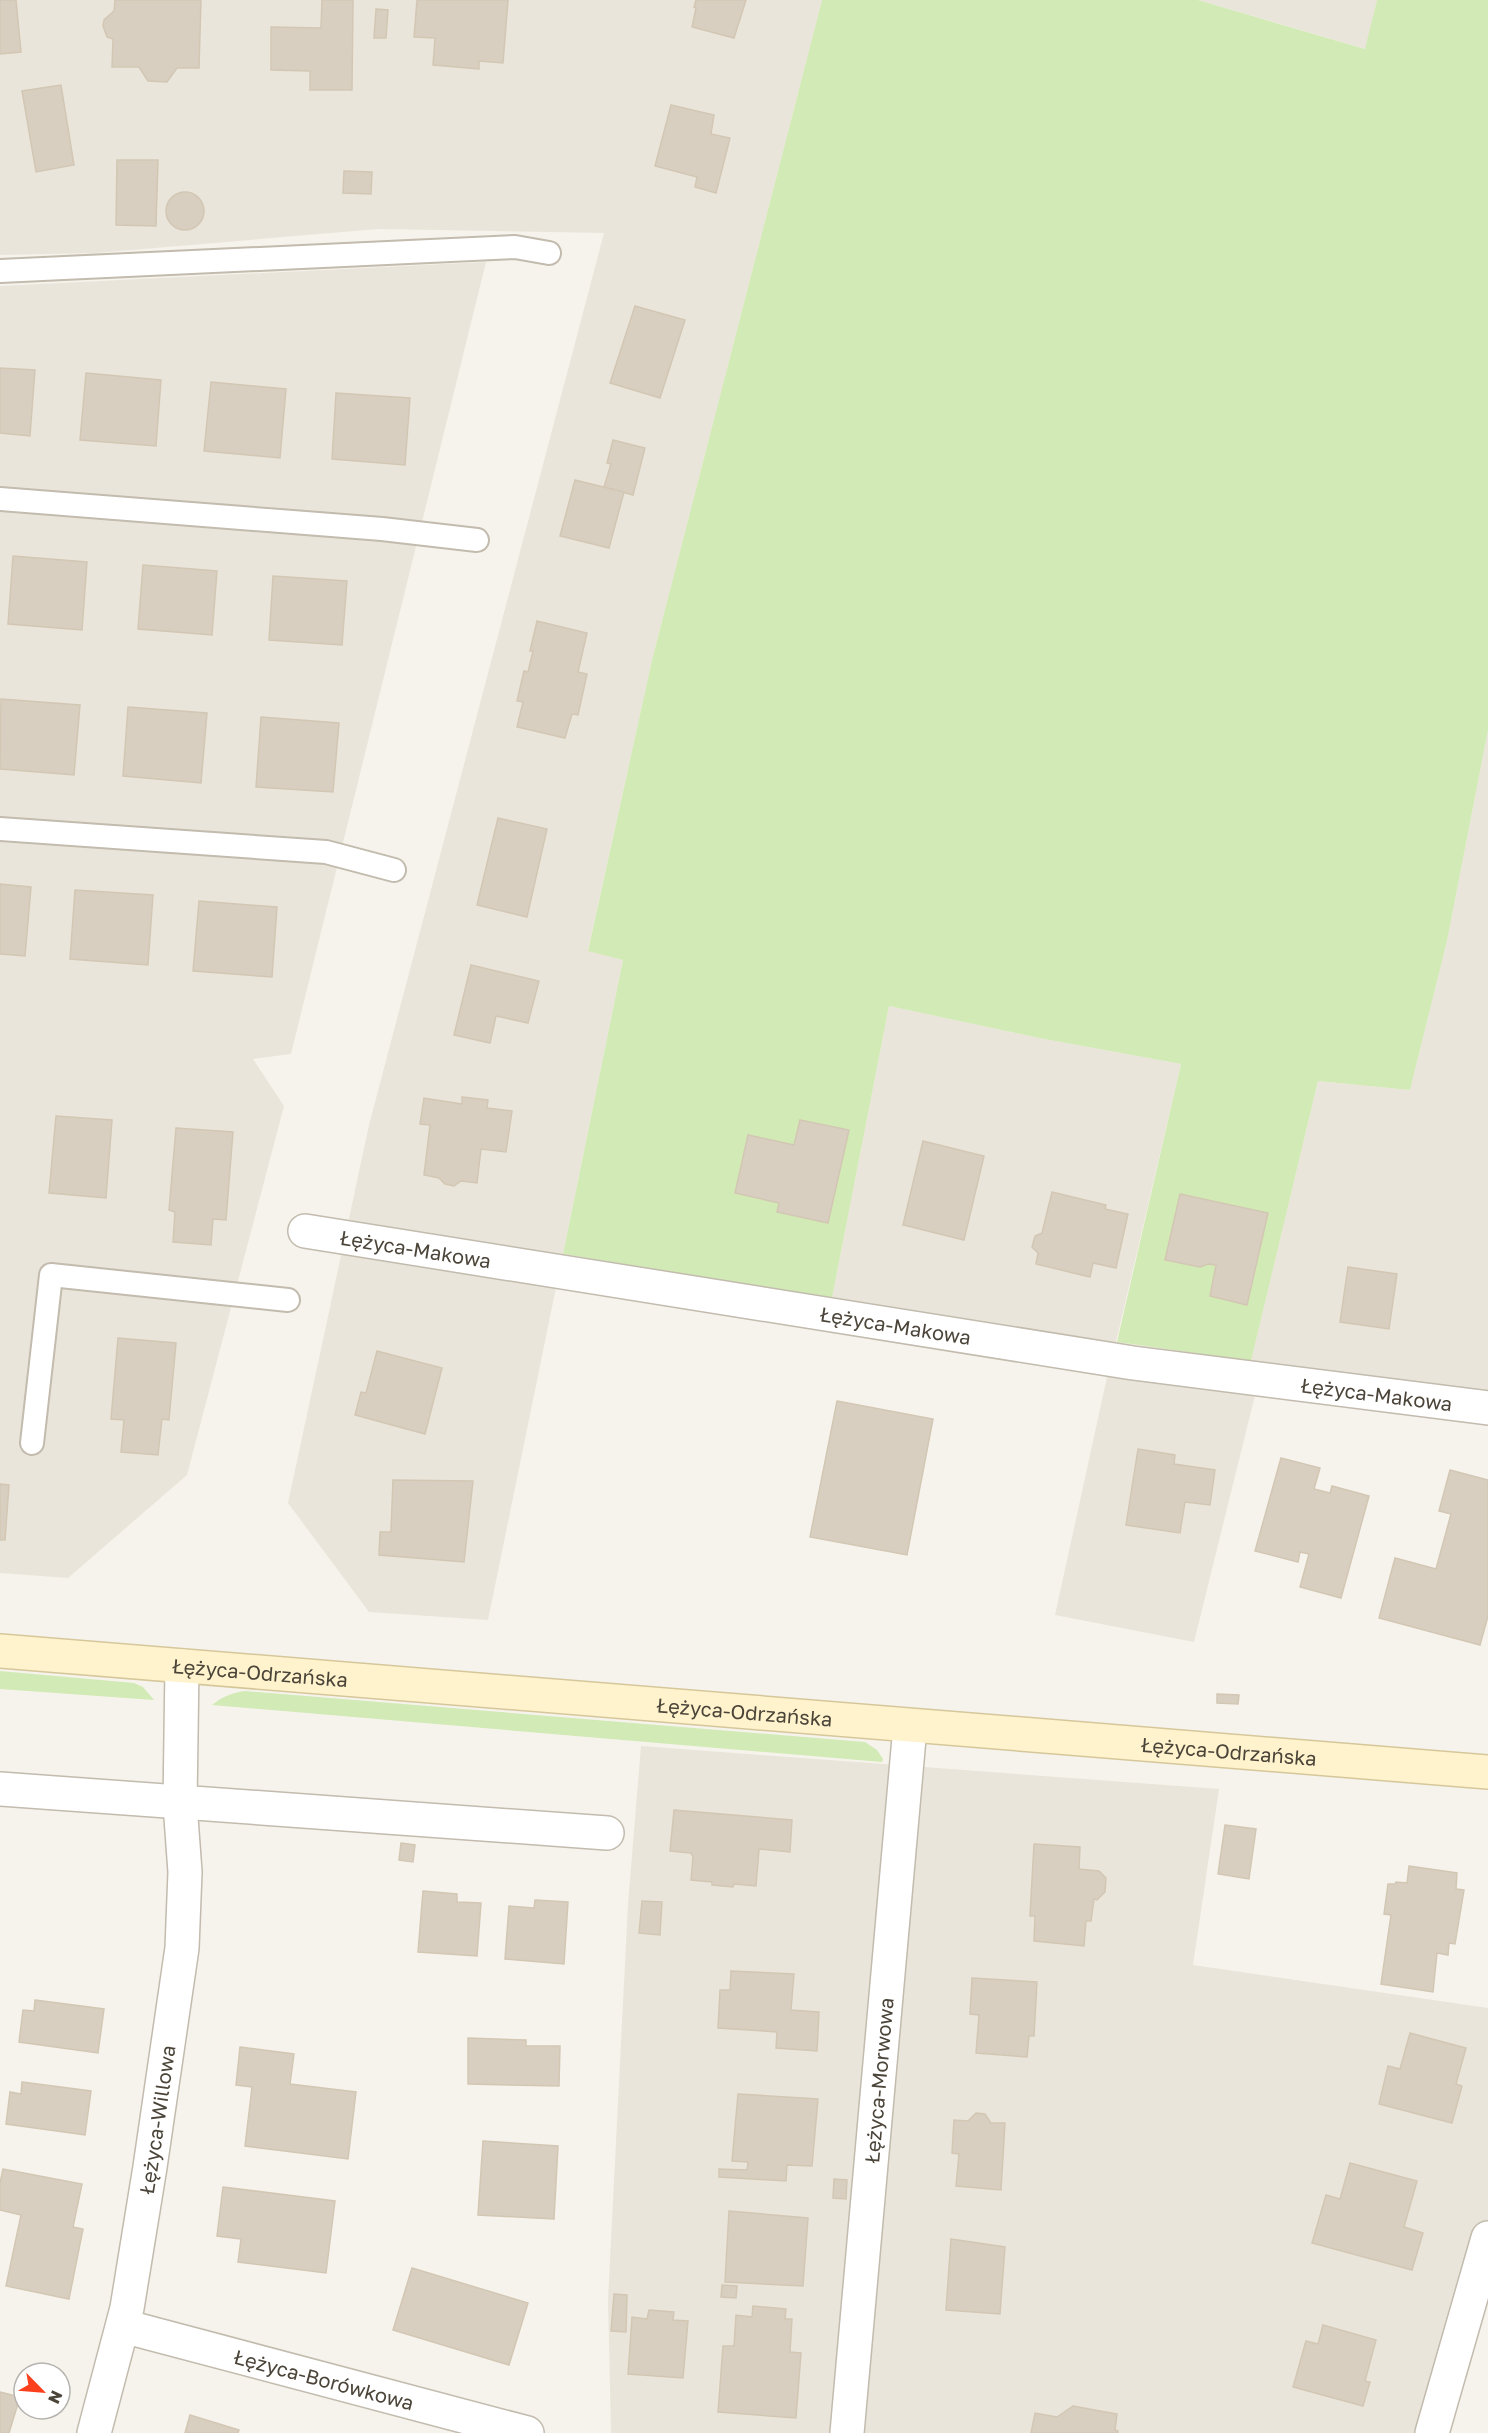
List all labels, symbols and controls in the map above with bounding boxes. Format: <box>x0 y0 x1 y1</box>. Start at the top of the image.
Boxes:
street label: Łężyca-Makowa <box>338 1225 493 1272</box>
street label: Łężyca-Makowa <box>818 1301 973 1349</box>
street label: Łężyca-Makowa <box>1299 1372 1454 1415</box>
street label: Łężyca-Odrzańska <box>171 1653 349 1691</box>
street label: Łężyca-Odrzańska <box>656 1692 833 1731</box>
street label: Łężyca-Odrzańska <box>1140 1732 1318 1770</box>
street label: Łężyca-Morwowa <box>859 1996 898 2164</box>
street label: Łężyca-Willowa <box>134 2044 180 2196</box>
street label: Łężyca-Borówkowa <box>232 2344 417 2415</box>
north arrow <box>12 2361 72 2421</box>
text: N <box>44 2388 67 2407</box>

